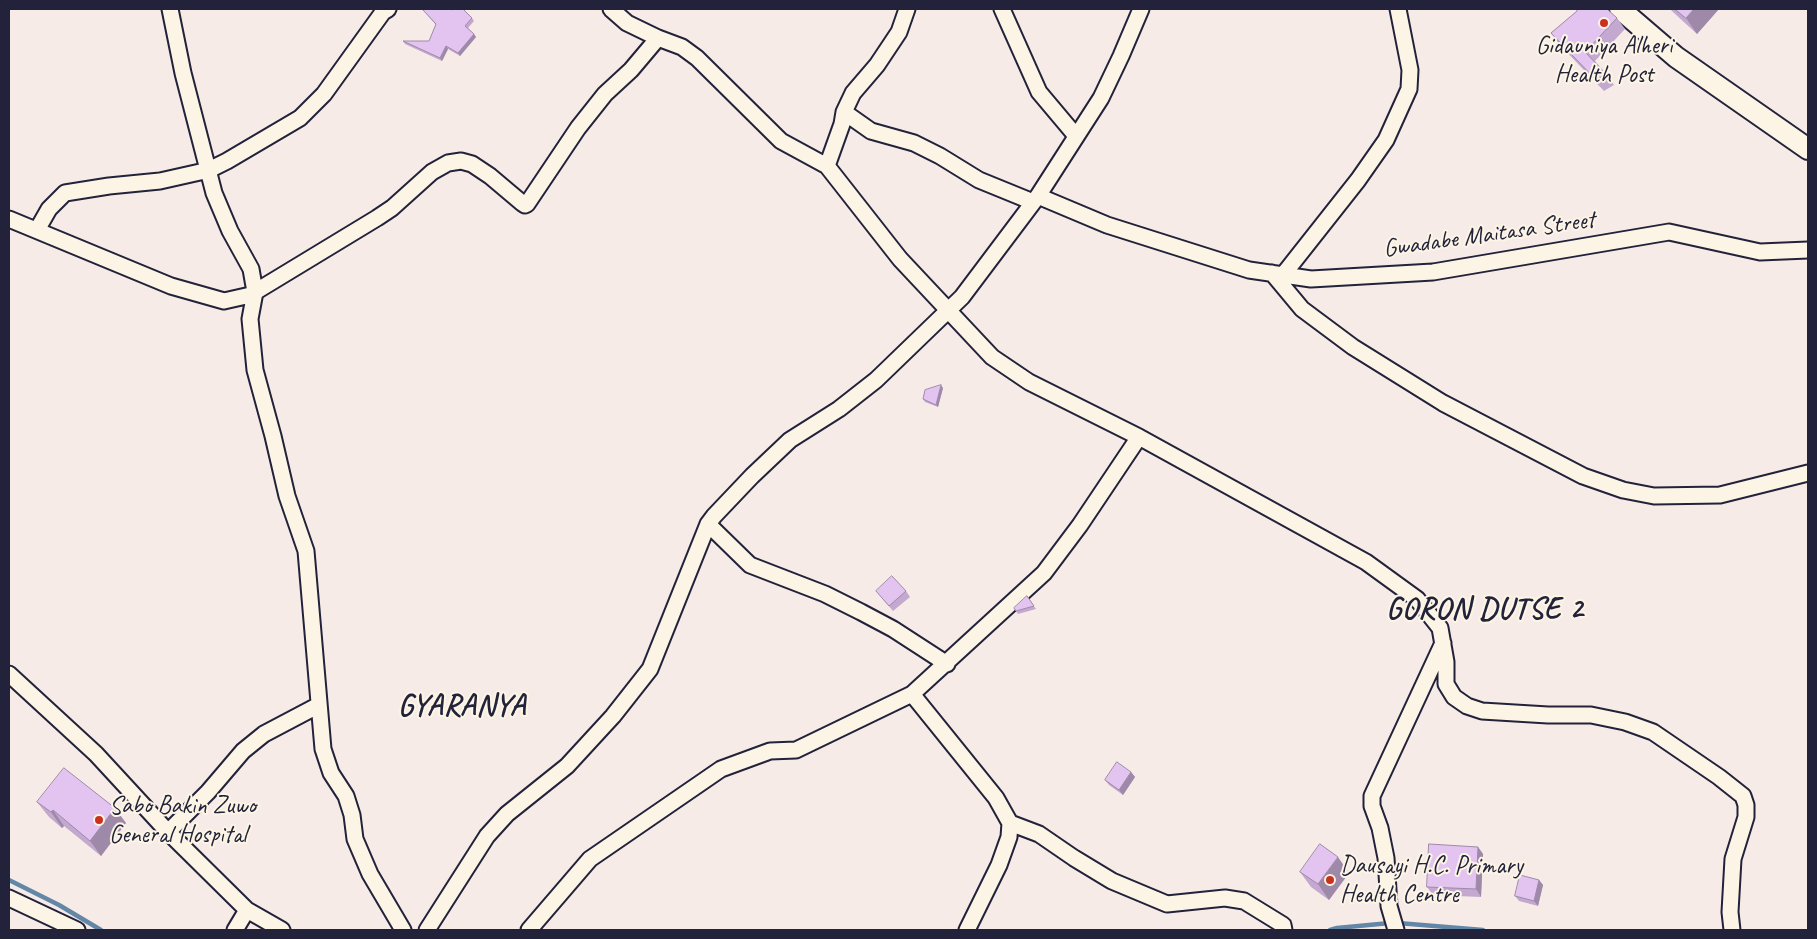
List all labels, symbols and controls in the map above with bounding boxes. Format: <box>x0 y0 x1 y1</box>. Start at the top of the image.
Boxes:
marker: Gidauniya Alheri Health Post <box>1598 17 1610 29</box>
place label: Gidauniya Alheri Health Post <box>1536 31 1672 90</box>
street label: Gwadabe Maitasa Street <box>1381 205 1597 265</box>
district label: GORON DUTSE 2 <box>1386 592 1584 628</box>
district label: GYARANYA <box>397 689 527 725</box>
place label: Sabo Bakin Zuwo General Hospital <box>109 791 256 850</box>
marker: Sabo Bakin Zuwo General Hospital <box>93 814 105 826</box>
place label: Dausayi H.C. Primary Health Centre <box>1340 851 1523 910</box>
marker: Dausayi H.C. Primary Health Centre <box>1324 874 1336 886</box>

